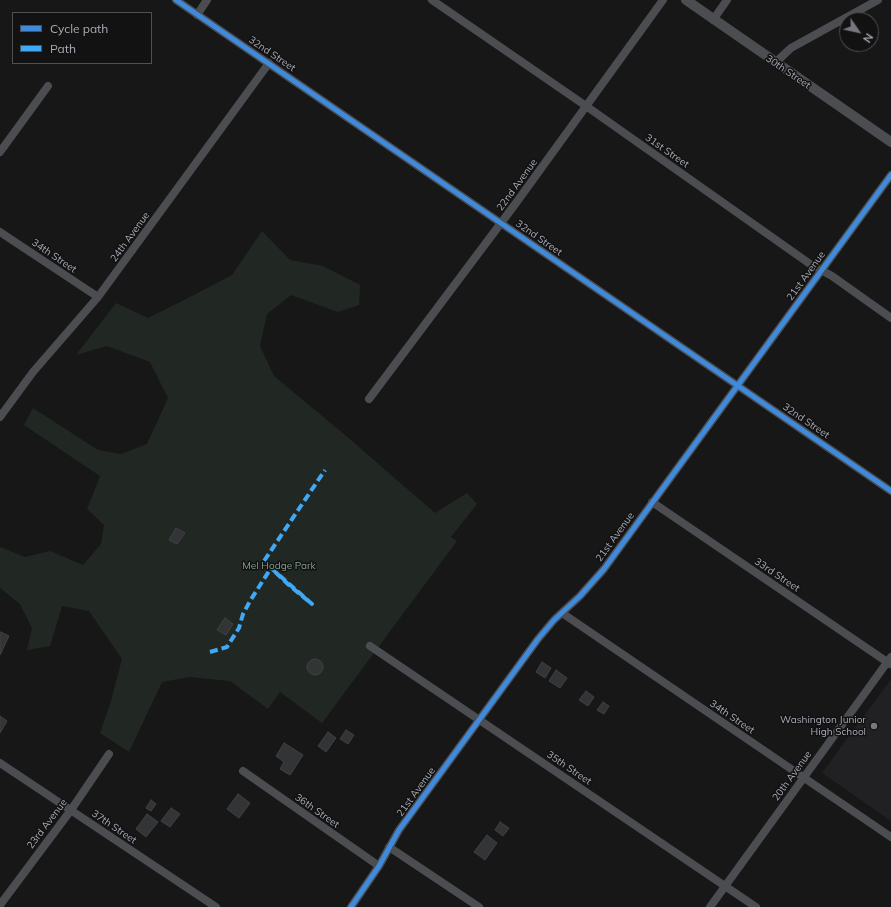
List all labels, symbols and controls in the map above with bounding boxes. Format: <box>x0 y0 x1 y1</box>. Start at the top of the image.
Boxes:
legend <box>12 12 152 64</box>
north arrow <box>839 12 879 52</box>
text: Cycle path <box>50 21 108 36</box>
text: N <box>860 31 876 46</box>
street label: 32nd Street <box>246 34 298 74</box>
text: Path <box>50 41 76 56</box>
street label: 30th Street <box>763 53 813 91</box>
street label: 31st Street <box>643 132 691 170</box>
street label: 22nd Avenue <box>494 157 540 213</box>
street label: 24th Avenue <box>108 210 152 264</box>
street label: 32nd Street <box>513 218 565 258</box>
street label: 34th Street <box>29 237 79 275</box>
street label: 21st Avenue <box>784 249 828 303</box>
street label: 32nd Street <box>780 401 832 441</box>
street label: 21st Avenue <box>593 510 637 564</box>
street label: 33rd Street <box>752 556 802 594</box>
park label: Mel Hodge Park <box>242 560 316 572</box>
street label: 34th Street <box>707 698 757 736</box>
place label: Washington Junior High School <box>780 714 866 738</box>
marker: Washington Junior High School <box>869 721 879 731</box>
street label: 35th Street <box>544 749 594 787</box>
street label: 20th Avenue <box>770 749 814 803</box>
street label: 21st Avenue <box>394 765 438 819</box>
street label: 36th Street <box>292 791 342 831</box>
street label: 23rd Avenue <box>24 797 70 851</box>
street label: 37th Street <box>89 808 139 846</box>

